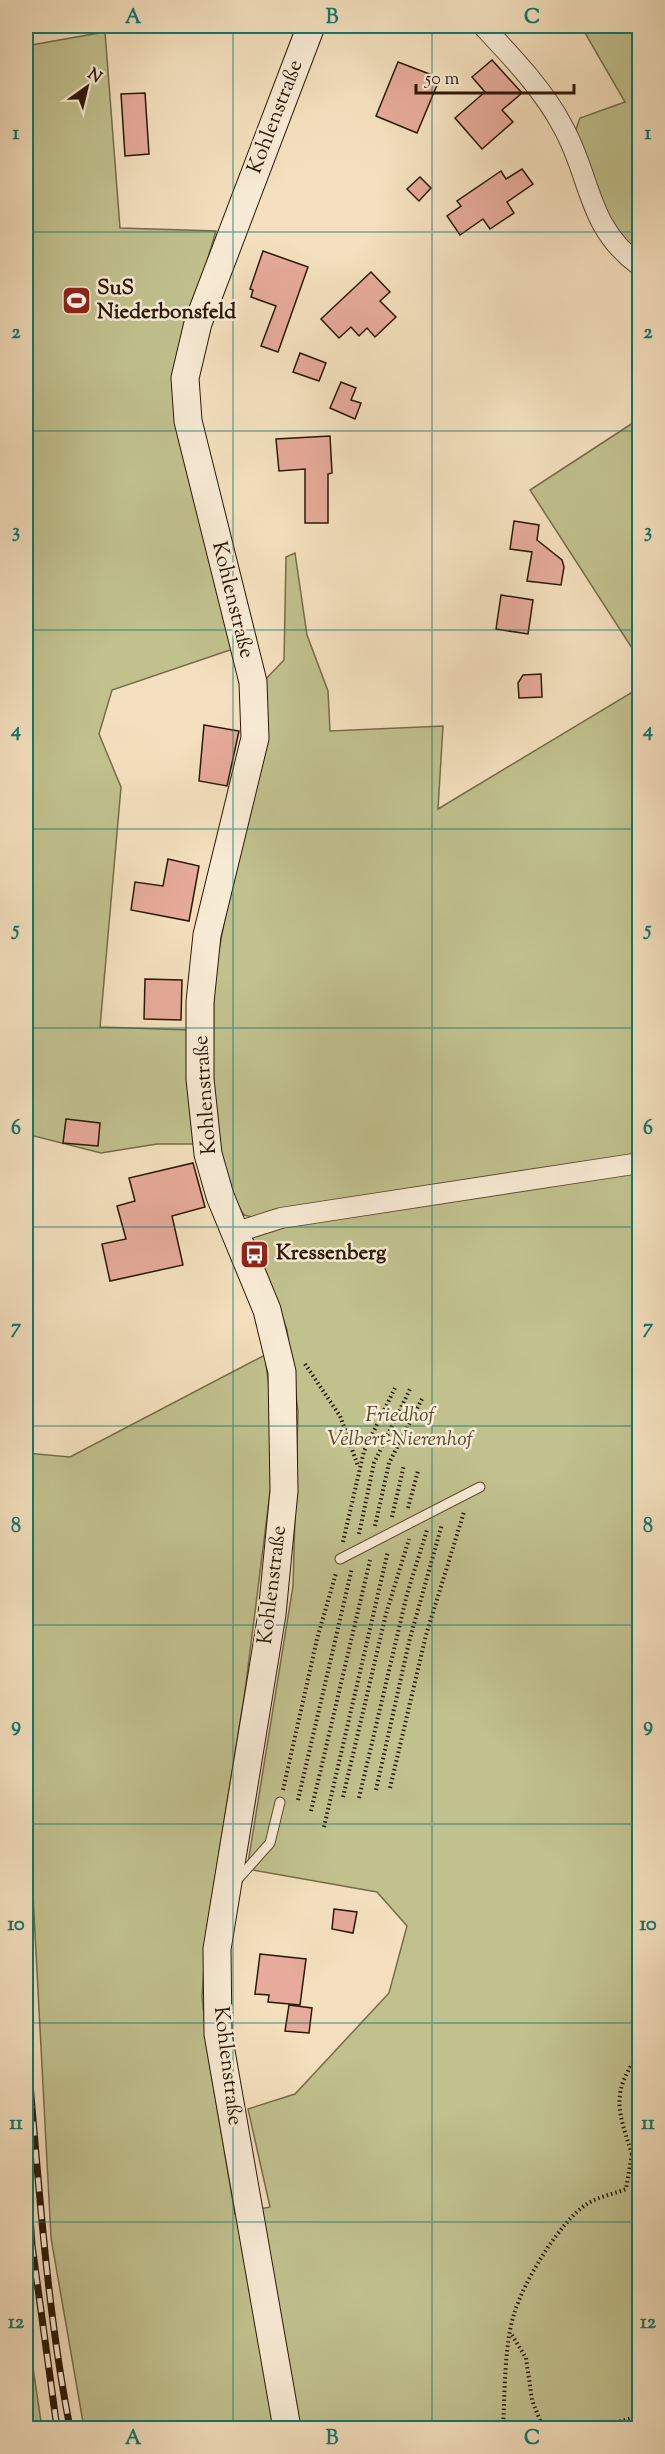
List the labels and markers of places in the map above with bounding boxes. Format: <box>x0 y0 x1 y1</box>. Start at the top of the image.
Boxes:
place label: SuS Niederbonsfeld <box>97 274 236 328</box>
sports icon: SuS Niederbonsfeld <box>60 285 92 317</box>
bus stop icon: Kressenberg <box>239 1238 271 1270</box>
place label: Kressenberg <box>276 1239 387 1269</box>

